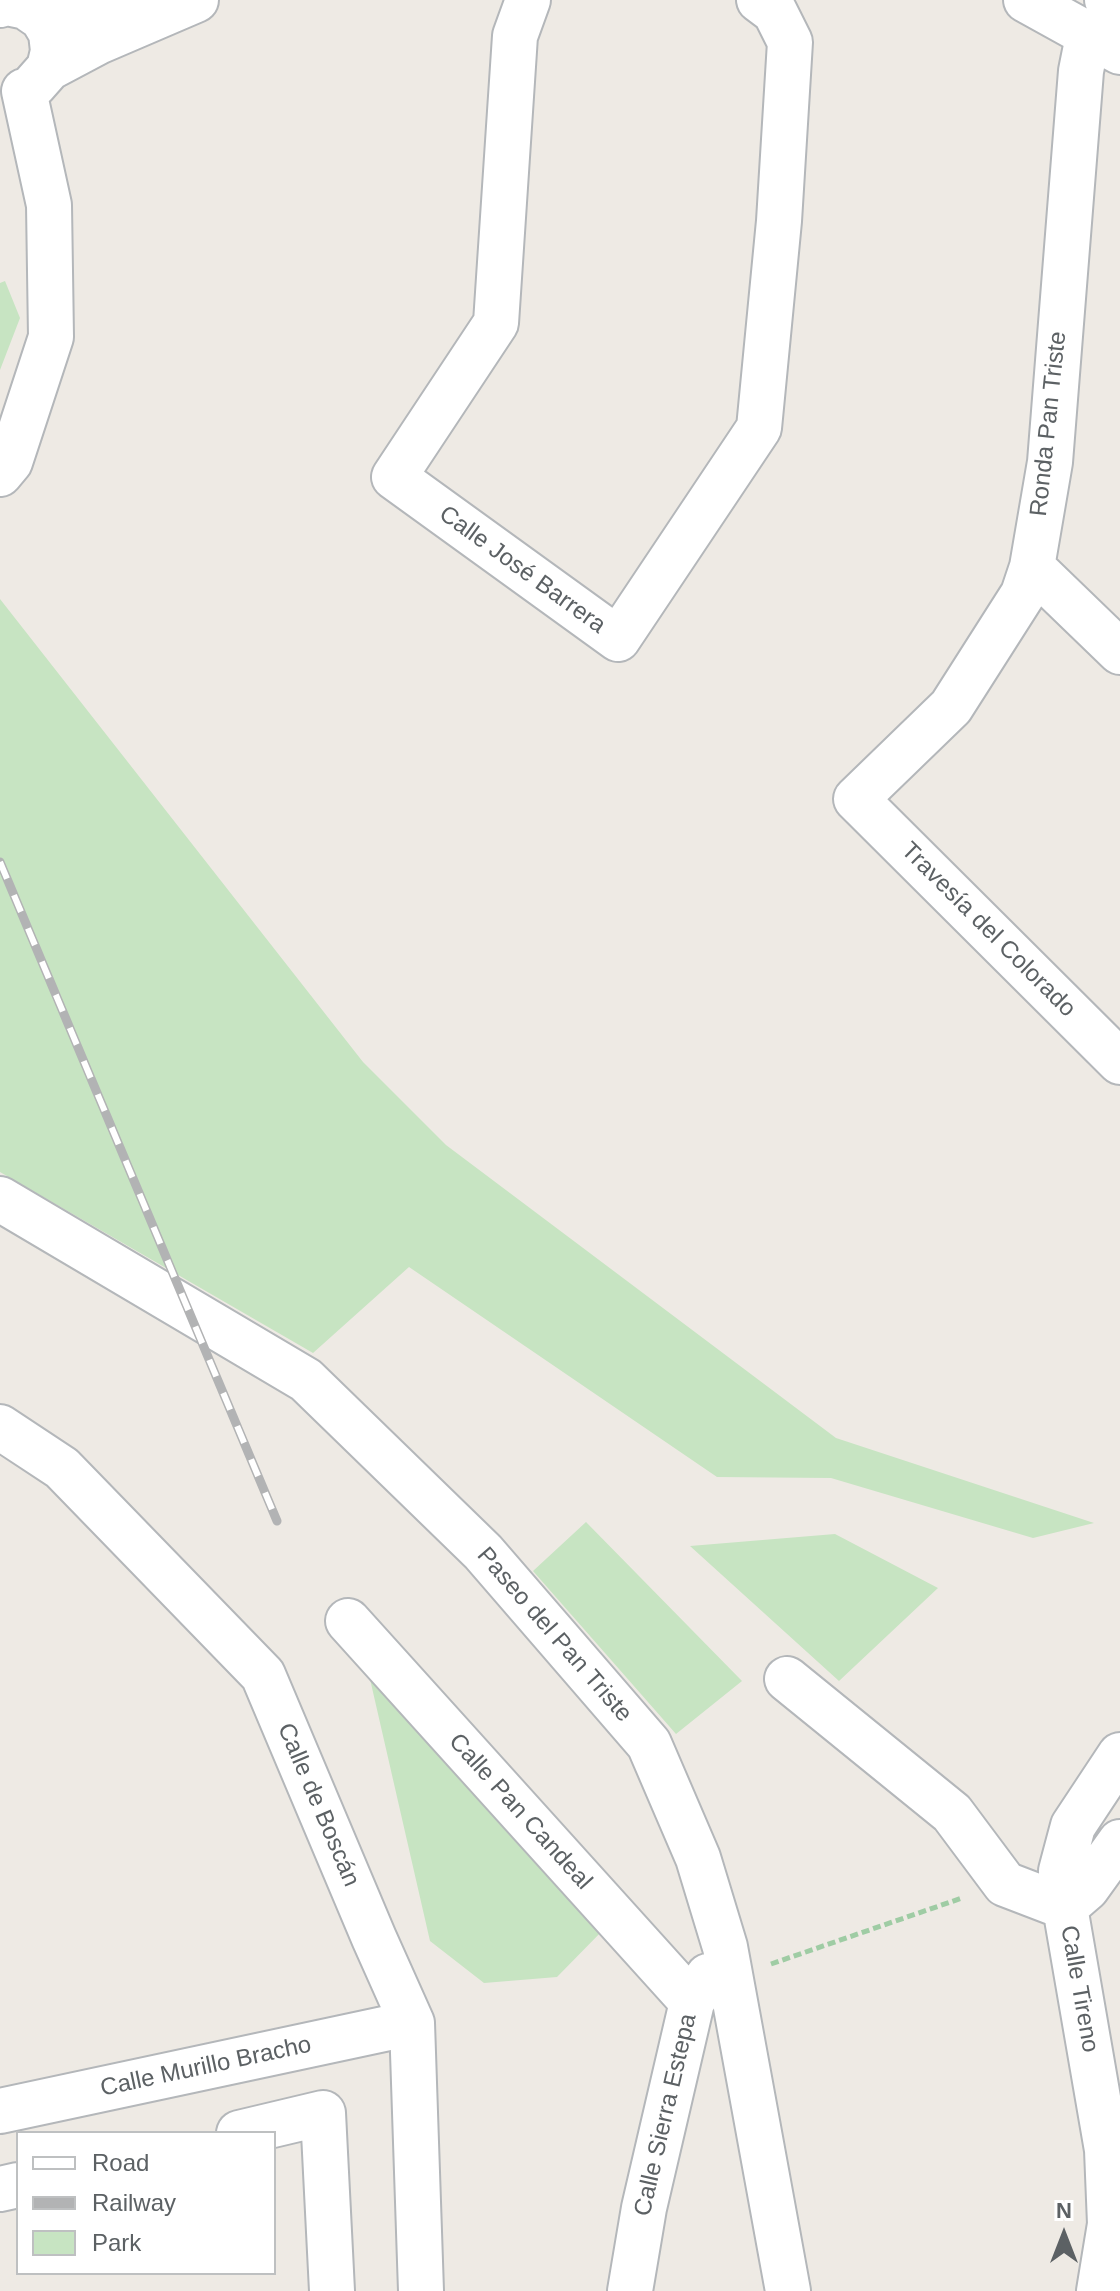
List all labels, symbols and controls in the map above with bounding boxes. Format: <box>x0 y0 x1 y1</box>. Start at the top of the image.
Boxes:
street label: Ronda Pan Triste <box>1025 330 1073 518</box>
street label: Calle José Barrera <box>433 500 611 640</box>
street label: Travesía del Colorado <box>895 837 1081 1023</box>
street label: Paseo del Pan Triste <box>470 1542 638 1728</box>
street label: Calle de Boscán <box>271 1719 365 1891</box>
street label: Calle Pan Candeal <box>442 1728 598 1896</box>
street label: Calle Tireno <box>1054 1923 1104 2055</box>
street label: Calle Sierra Estepa <box>629 2011 703 2219</box>
street label: Calle Murillo Bracho <box>98 2031 314 2103</box>
legend <box>16 2131 276 2275</box>
text: Road <box>92 2149 149 2176</box>
text: Railway <box>92 2189 176 2216</box>
north arrow <box>1024 2195 1104 2275</box>
text: N <box>1056 2198 1072 2223</box>
text: Park <box>92 2229 141 2256</box>

